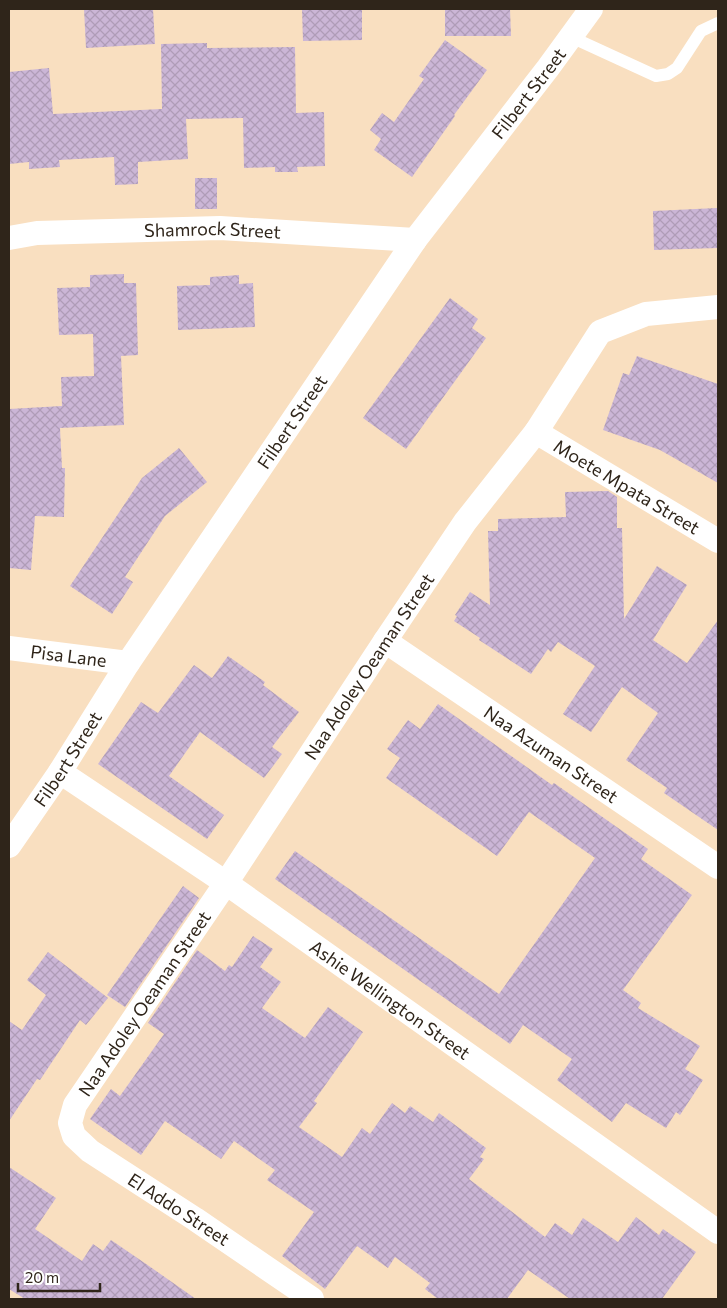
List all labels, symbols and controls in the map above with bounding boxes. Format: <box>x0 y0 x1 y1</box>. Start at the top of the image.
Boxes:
street label: Filbert Street <box>487 43 570 143</box>
street label: Shamrock Street <box>144 217 281 243</box>
street label: Filbert Street <box>252 371 331 473</box>
street label: Moete Mpata Street <box>550 434 704 539</box>
street label: Naa Adoley Oeaman Street <box>299 569 438 764</box>
street label: Pisa Lane <box>29 640 108 671</box>
street label: Naa Azuman Street <box>480 701 623 807</box>
street label: Filbert Street <box>29 707 106 811</box>
street label: Naa Adoley Oeaman Street <box>73 907 215 1100</box>
street label: Ashie Wellington Street <box>306 935 475 1064</box>
street label: El Addo Street <box>124 1168 234 1250</box>
scale bar <box>18 1260 100 1292</box>
text: 20 m <box>25 1268 59 1286</box>

